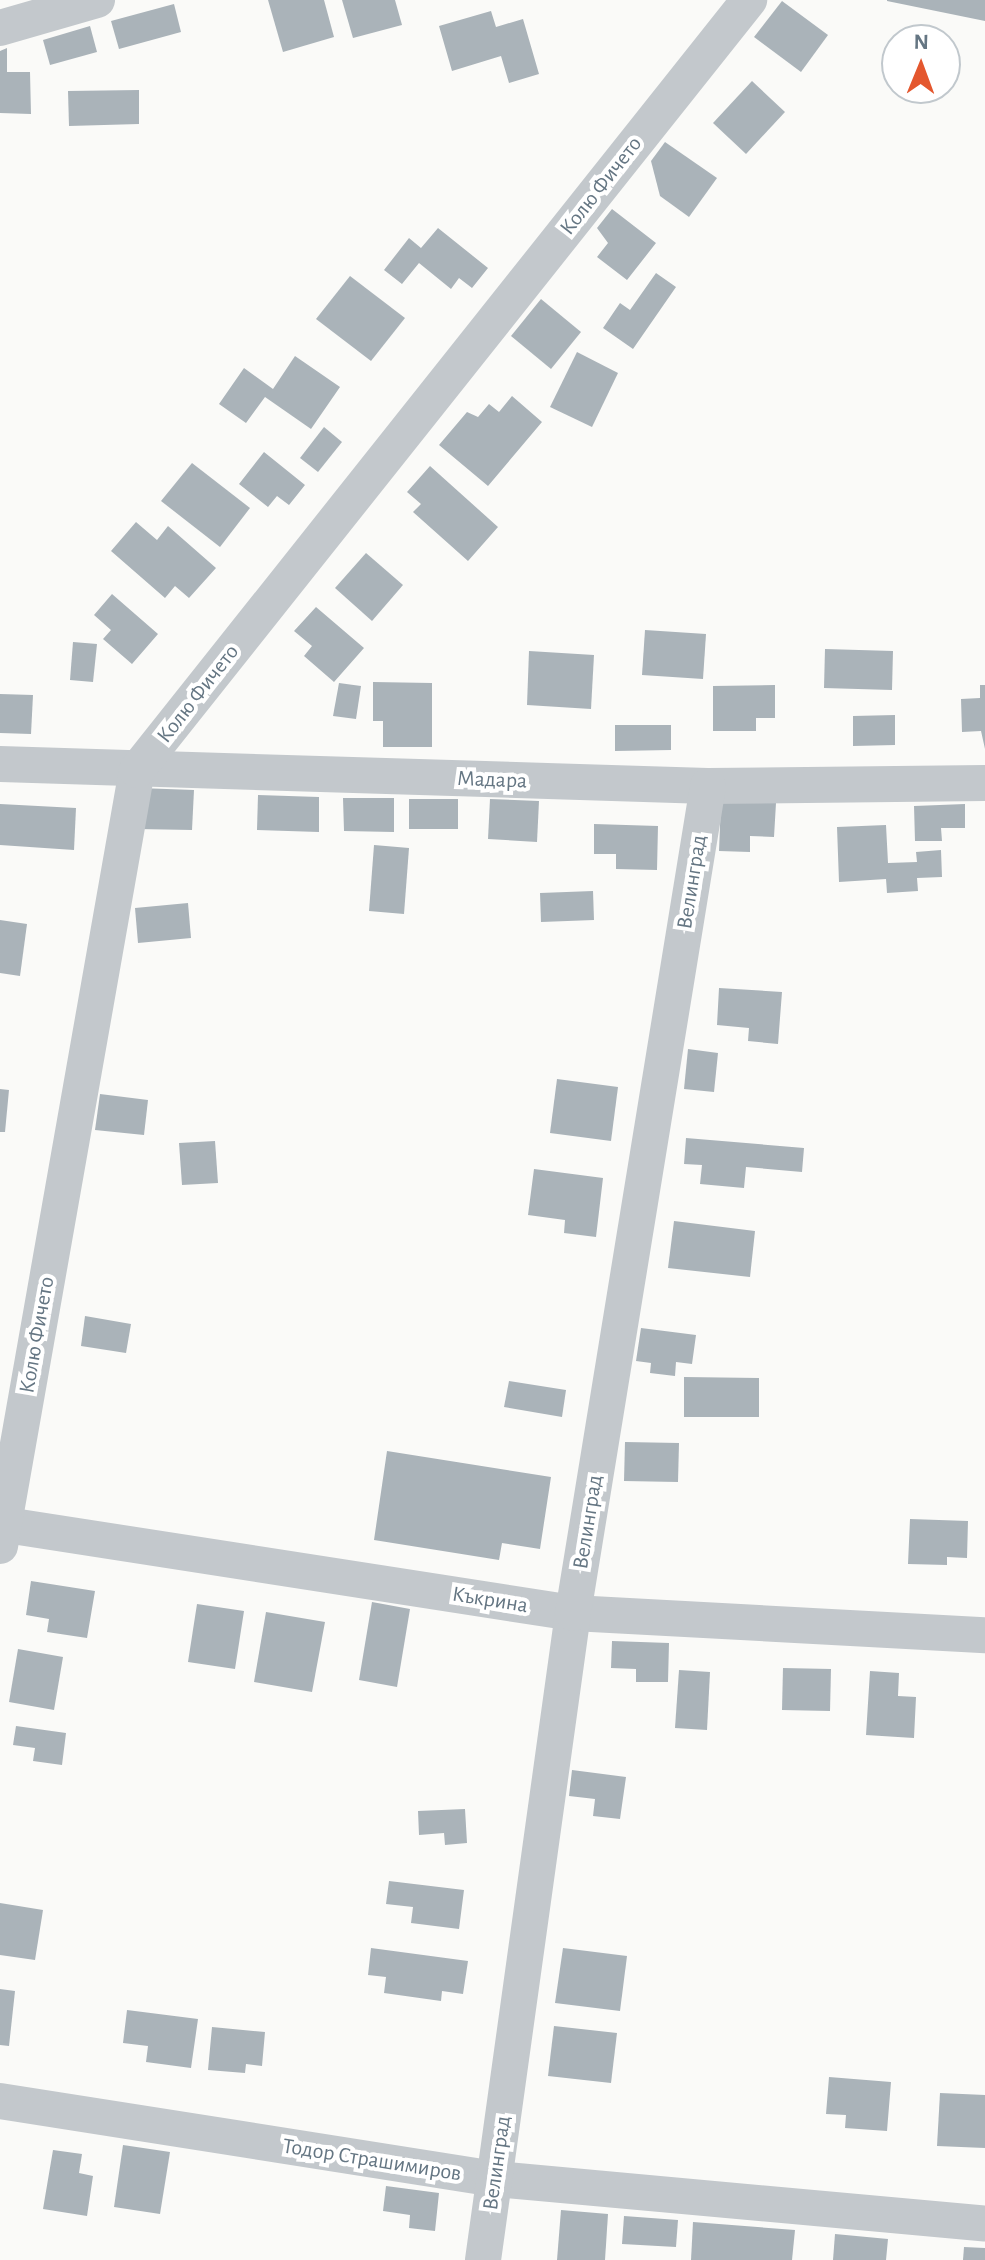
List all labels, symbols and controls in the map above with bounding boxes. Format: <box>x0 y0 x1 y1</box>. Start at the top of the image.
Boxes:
north arrow <box>881 24 961 104</box>
text: N <box>914 31 929 53</box>
street label: Колю Фичето <box>554 131 648 241</box>
street label: Колю Фичето <box>151 639 245 749</box>
street label: Мадара <box>456 766 528 794</box>
street label: Велинград <box>672 833 712 931</box>
street label: Колю Фичето <box>14 1275 60 1395</box>
street label: Велинград <box>568 1473 608 1571</box>
street label: Къкрина <box>450 1581 530 1619</box>
street label: Велинград <box>477 2114 517 2212</box>
street label: Тодор Страшимиров <box>281 2133 463 2187</box>

